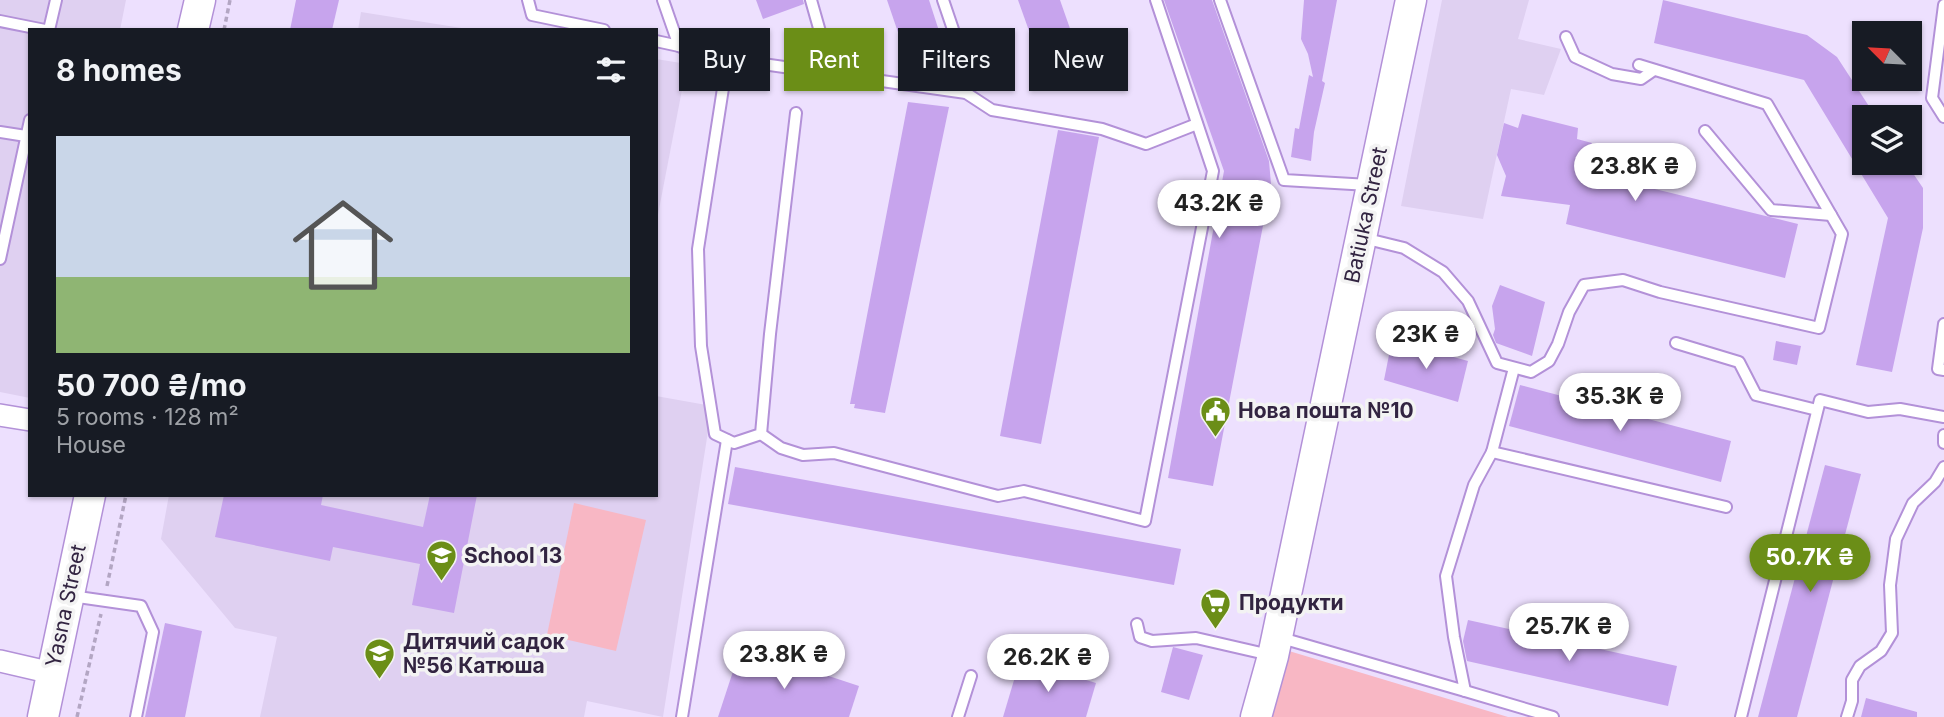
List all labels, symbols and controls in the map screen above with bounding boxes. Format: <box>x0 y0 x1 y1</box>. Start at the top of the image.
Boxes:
north arrow <box>1852 21 1922 91</box>
map controls <box>1852 21 1922 175</box>
chip: Buy <box>679 28 770 91</box>
chip: Rent <box>784 28 884 91</box>
chip: Filters <box>898 28 1015 91</box>
chip: New <box>1029 28 1128 91</box>
icon: filters <box>592 51 630 89</box>
text: 8 homes <box>56 52 182 88</box>
button: layers <box>1852 105 1922 175</box>
street label: Batiuka Street <box>1339 144 1392 285</box>
pin: 23.8K ₴ <box>1570 144 1700 203</box>
text: 23.8K ₴ <box>1590 152 1680 180</box>
pin: 43.2K ₴ <box>1154 180 1284 240</box>
icon: home <box>280 182 406 308</box>
text: 43.2K ₴ <box>1173 189 1265 217</box>
pin: 23K ₴ <box>1377 312 1475 371</box>
text: 23K ₴ <box>1392 320 1460 348</box>
text: 50 700 ₴/mo <box>56 367 247 403</box>
pin: 35.3K ₴ <box>1555 374 1685 433</box>
text: 35.3K ₴ <box>1575 382 1665 410</box>
public building icon: Нова пошта №10 <box>1198 394 1232 438</box>
place label: Нова пошта №10 <box>1238 398 1414 423</box>
text: 5 rooms · 128 m² <box>56 403 239 431</box>
text: House <box>56 431 126 459</box>
pin: 50.7K ₴ <box>1745 534 1875 594</box>
school or university icon: School 13 <box>424 539 458 583</box>
street label: Yasna Street <box>40 542 91 670</box>
place label: School 13 <box>464 543 562 568</box>
text: 50.7K ₴ <box>1766 543 1855 571</box>
supermarket icon: Продукти <box>1199 586 1233 630</box>
place label: Продукти <box>1239 590 1344 615</box>
pin: 25.7K ₴ <box>1504 604 1634 663</box>
text: 25.7K ₴ <box>1525 612 1613 640</box>
place label: Дитячий садок №56 Катюша <box>403 629 566 678</box>
pin: 23.8K ₴ <box>719 632 849 691</box>
pin: 26.2K ₴ <box>983 634 1113 694</box>
school or university icon: Дитячий садок №56 Катюша <box>363 637 397 681</box>
text: 23.8K ₴ <box>739 640 829 668</box>
text: 26.2K ₴ <box>1003 643 1093 671</box>

